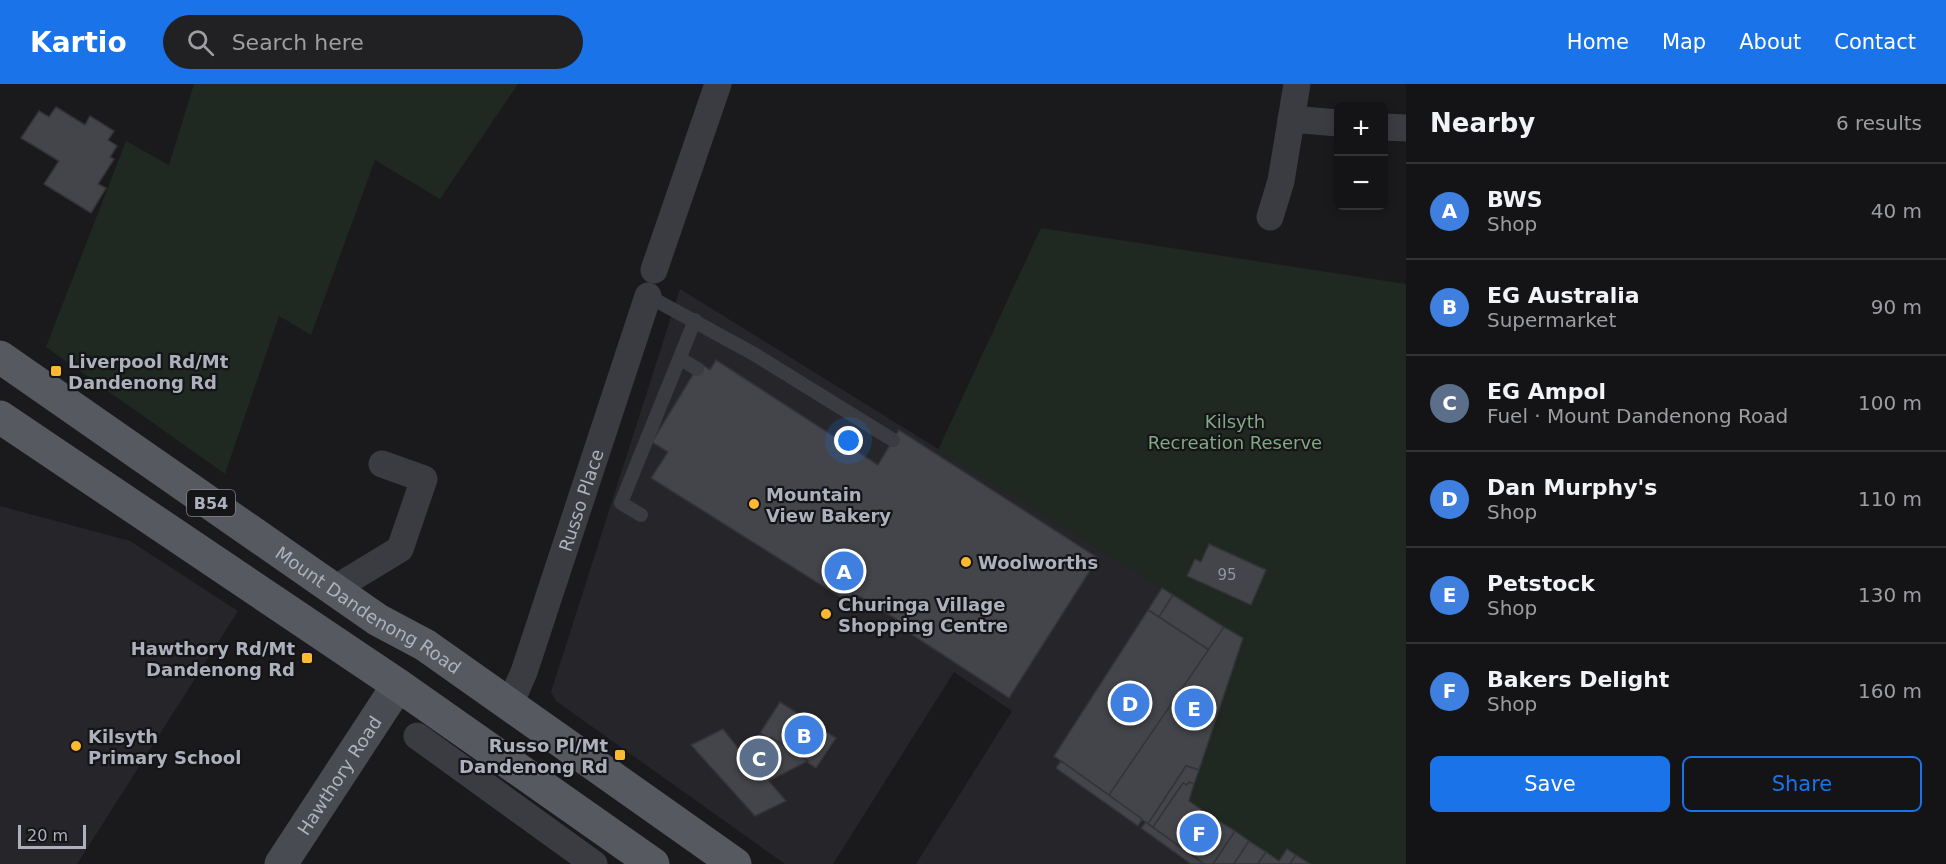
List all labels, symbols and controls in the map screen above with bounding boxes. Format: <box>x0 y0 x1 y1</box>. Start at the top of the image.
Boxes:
search box <box>163 15 583 69</box>
text: Kartio <box>30 26 127 59</box>
icon: search <box>184 26 217 59</box>
text: Search here <box>232 30 364 55</box>
text: Home <box>1567 30 1629 54</box>
text: Map <box>1662 30 1706 54</box>
text: About <box>1739 30 1801 54</box>
text: Contact <box>1834 30 1916 54</box>
map controls <box>1334 102 1388 210</box>
button: + <box>1334 102 1388 156</box>
text: Nearby <box>1430 108 1535 138</box>
text: 6 results <box>1836 111 1922 135</box>
button: − <box>1334 156 1388 210</box>
text: BWS <box>1487 187 1543 212</box>
text: A <box>1442 199 1457 223</box>
text: 40 m <box>1871 199 1922 223</box>
text: Shop <box>1487 212 1537 236</box>
text: EG Australia <box>1487 283 1640 308</box>
text: B <box>1442 295 1457 319</box>
text: 90 m <box>1871 295 1922 319</box>
text: Supermarket <box>1487 308 1616 332</box>
place label: Liverpool Rd/Mt Dandenong Rd <box>68 351 229 393</box>
marker: Liverpool Rd/Mt Dandenong Rd <box>49 364 63 378</box>
text: EG Ampol <box>1487 379 1606 404</box>
text: C <box>1442 391 1457 415</box>
text: 100 m <box>1858 391 1922 415</box>
text: Fuel · Mount Dandenong Road <box>1487 404 1788 428</box>
park label: Kilsyth Recreation Reserve <box>1148 411 1322 453</box>
your location <box>834 426 863 455</box>
street label: Russo Place <box>554 446 607 554</box>
text: Dan Murphy's <box>1487 475 1657 500</box>
place label: Mountain View Bakery <box>766 484 891 526</box>
text: D <box>1441 487 1458 511</box>
text: 110 m <box>1858 487 1922 511</box>
road number: B54 <box>187 490 235 516</box>
marker: Mountain View Bakery <box>747 497 761 511</box>
text: Shop <box>1487 500 1537 524</box>
street label: Mount Dandenong Road <box>272 542 465 678</box>
pin: A <box>824 548 864 594</box>
place label: Woolworths <box>978 552 1098 573</box>
marker: Woolworths <box>959 555 973 569</box>
house number: 95 <box>1217 566 1237 584</box>
text: Petstock <box>1487 571 1595 596</box>
text: E <box>1443 583 1456 607</box>
text: 130 m <box>1858 583 1922 607</box>
place label: Churinga Village Shopping Centre <box>838 594 1008 636</box>
text: Shop <box>1487 596 1537 620</box>
marker: Churinga Village Shopping Centre <box>819 607 833 621</box>
place label: Hawthory Rd/Mt Dandenong Rd <box>131 638 295 680</box>
marker: Hawthory Rd/Mt Dandenong Rd <box>300 651 314 665</box>
text: Bakers Delight <box>1487 667 1669 692</box>
text: F <box>1443 679 1456 703</box>
text: 160 m <box>1858 679 1922 703</box>
pin: D <box>1110 680 1150 726</box>
pin: E <box>1174 686 1214 730</box>
text: Shop <box>1487 692 1537 716</box>
street label: Hawthory Road <box>293 712 385 839</box>
pin: B <box>784 712 824 758</box>
place label: Kilsyth Primary School <box>88 726 241 768</box>
place label: Russo Pl/Mt Dandenong Rd <box>459 735 608 777</box>
pin: C <box>740 736 778 780</box>
marker: Kilsyth Primary School <box>69 739 83 753</box>
marker: Russo Pl/Mt Dandenong Rd <box>613 748 627 762</box>
button: Save <box>1430 756 1670 812</box>
button: Share <box>1682 756 1922 812</box>
pin: F <box>1180 810 1218 855</box>
scale bar <box>18 822 86 850</box>
text: 20 m <box>27 826 68 845</box>

